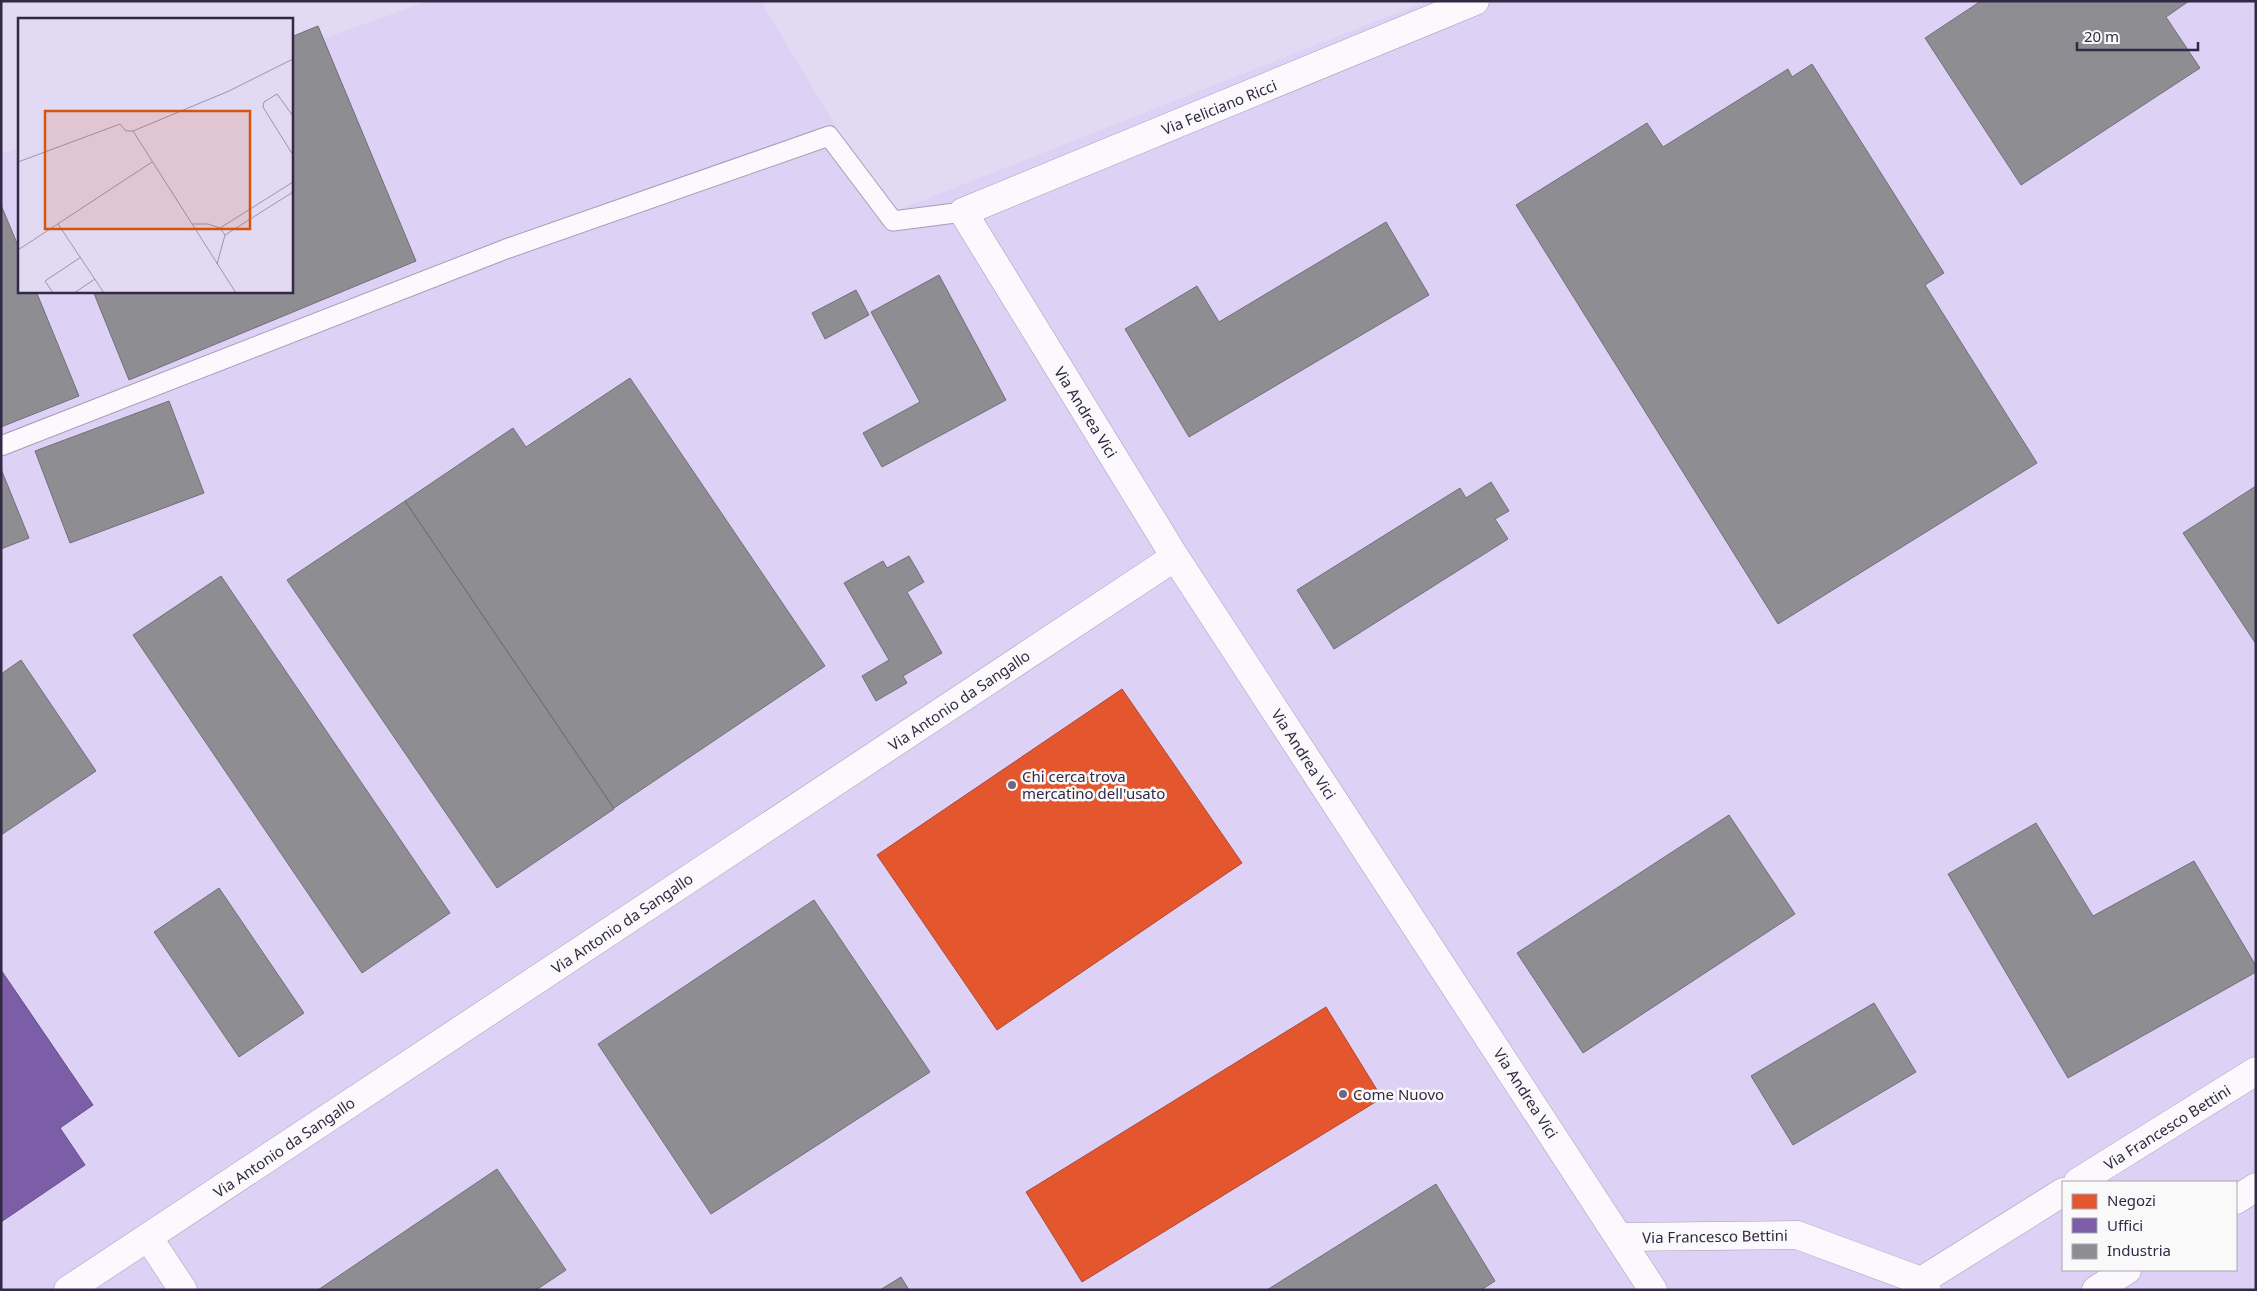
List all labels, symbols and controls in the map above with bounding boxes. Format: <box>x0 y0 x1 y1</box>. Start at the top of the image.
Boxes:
inset map <box>18 18 292 292</box>
scale bar <box>2077 20 2198 52</box>
text: 20 m <box>2084 26 2119 46</box>
street label: Via Feliciano Ricci <box>1159 75 1279 139</box>
street label: Via Andrea Vici <box>1050 363 1122 461</box>
street label: Via Antonio da Sangallo <box>884 645 1034 755</box>
street label: Via Andrea Vici <box>1267 705 1341 803</box>
place label: Chi cerca trova mercatino dell'usato <box>1022 766 1165 803</box>
marker: Chi cerca trova mercatino dell'usato <box>1006 779 1018 791</box>
street label: Via Antonio da Sangallo <box>547 868 697 978</box>
street label: Via Andrea Vici <box>1489 1044 1563 1142</box>
street label: Via Francesco Bettini <box>2100 1080 2234 1174</box>
place label: Come Nuovo <box>1353 1084 1444 1104</box>
marker: Come Nuovo <box>1337 1088 1349 1100</box>
street label: Via Antonio da Sangallo <box>209 1092 359 1202</box>
legend <box>2062 1181 2237 1271</box>
text: Negozi <box>2107 1190 2156 1210</box>
text: Uffici <box>2107 1215 2143 1235</box>
street label: Via Francesco Bettini <box>1642 1225 1788 1247</box>
text: Industria <box>2107 1240 2171 1260</box>

